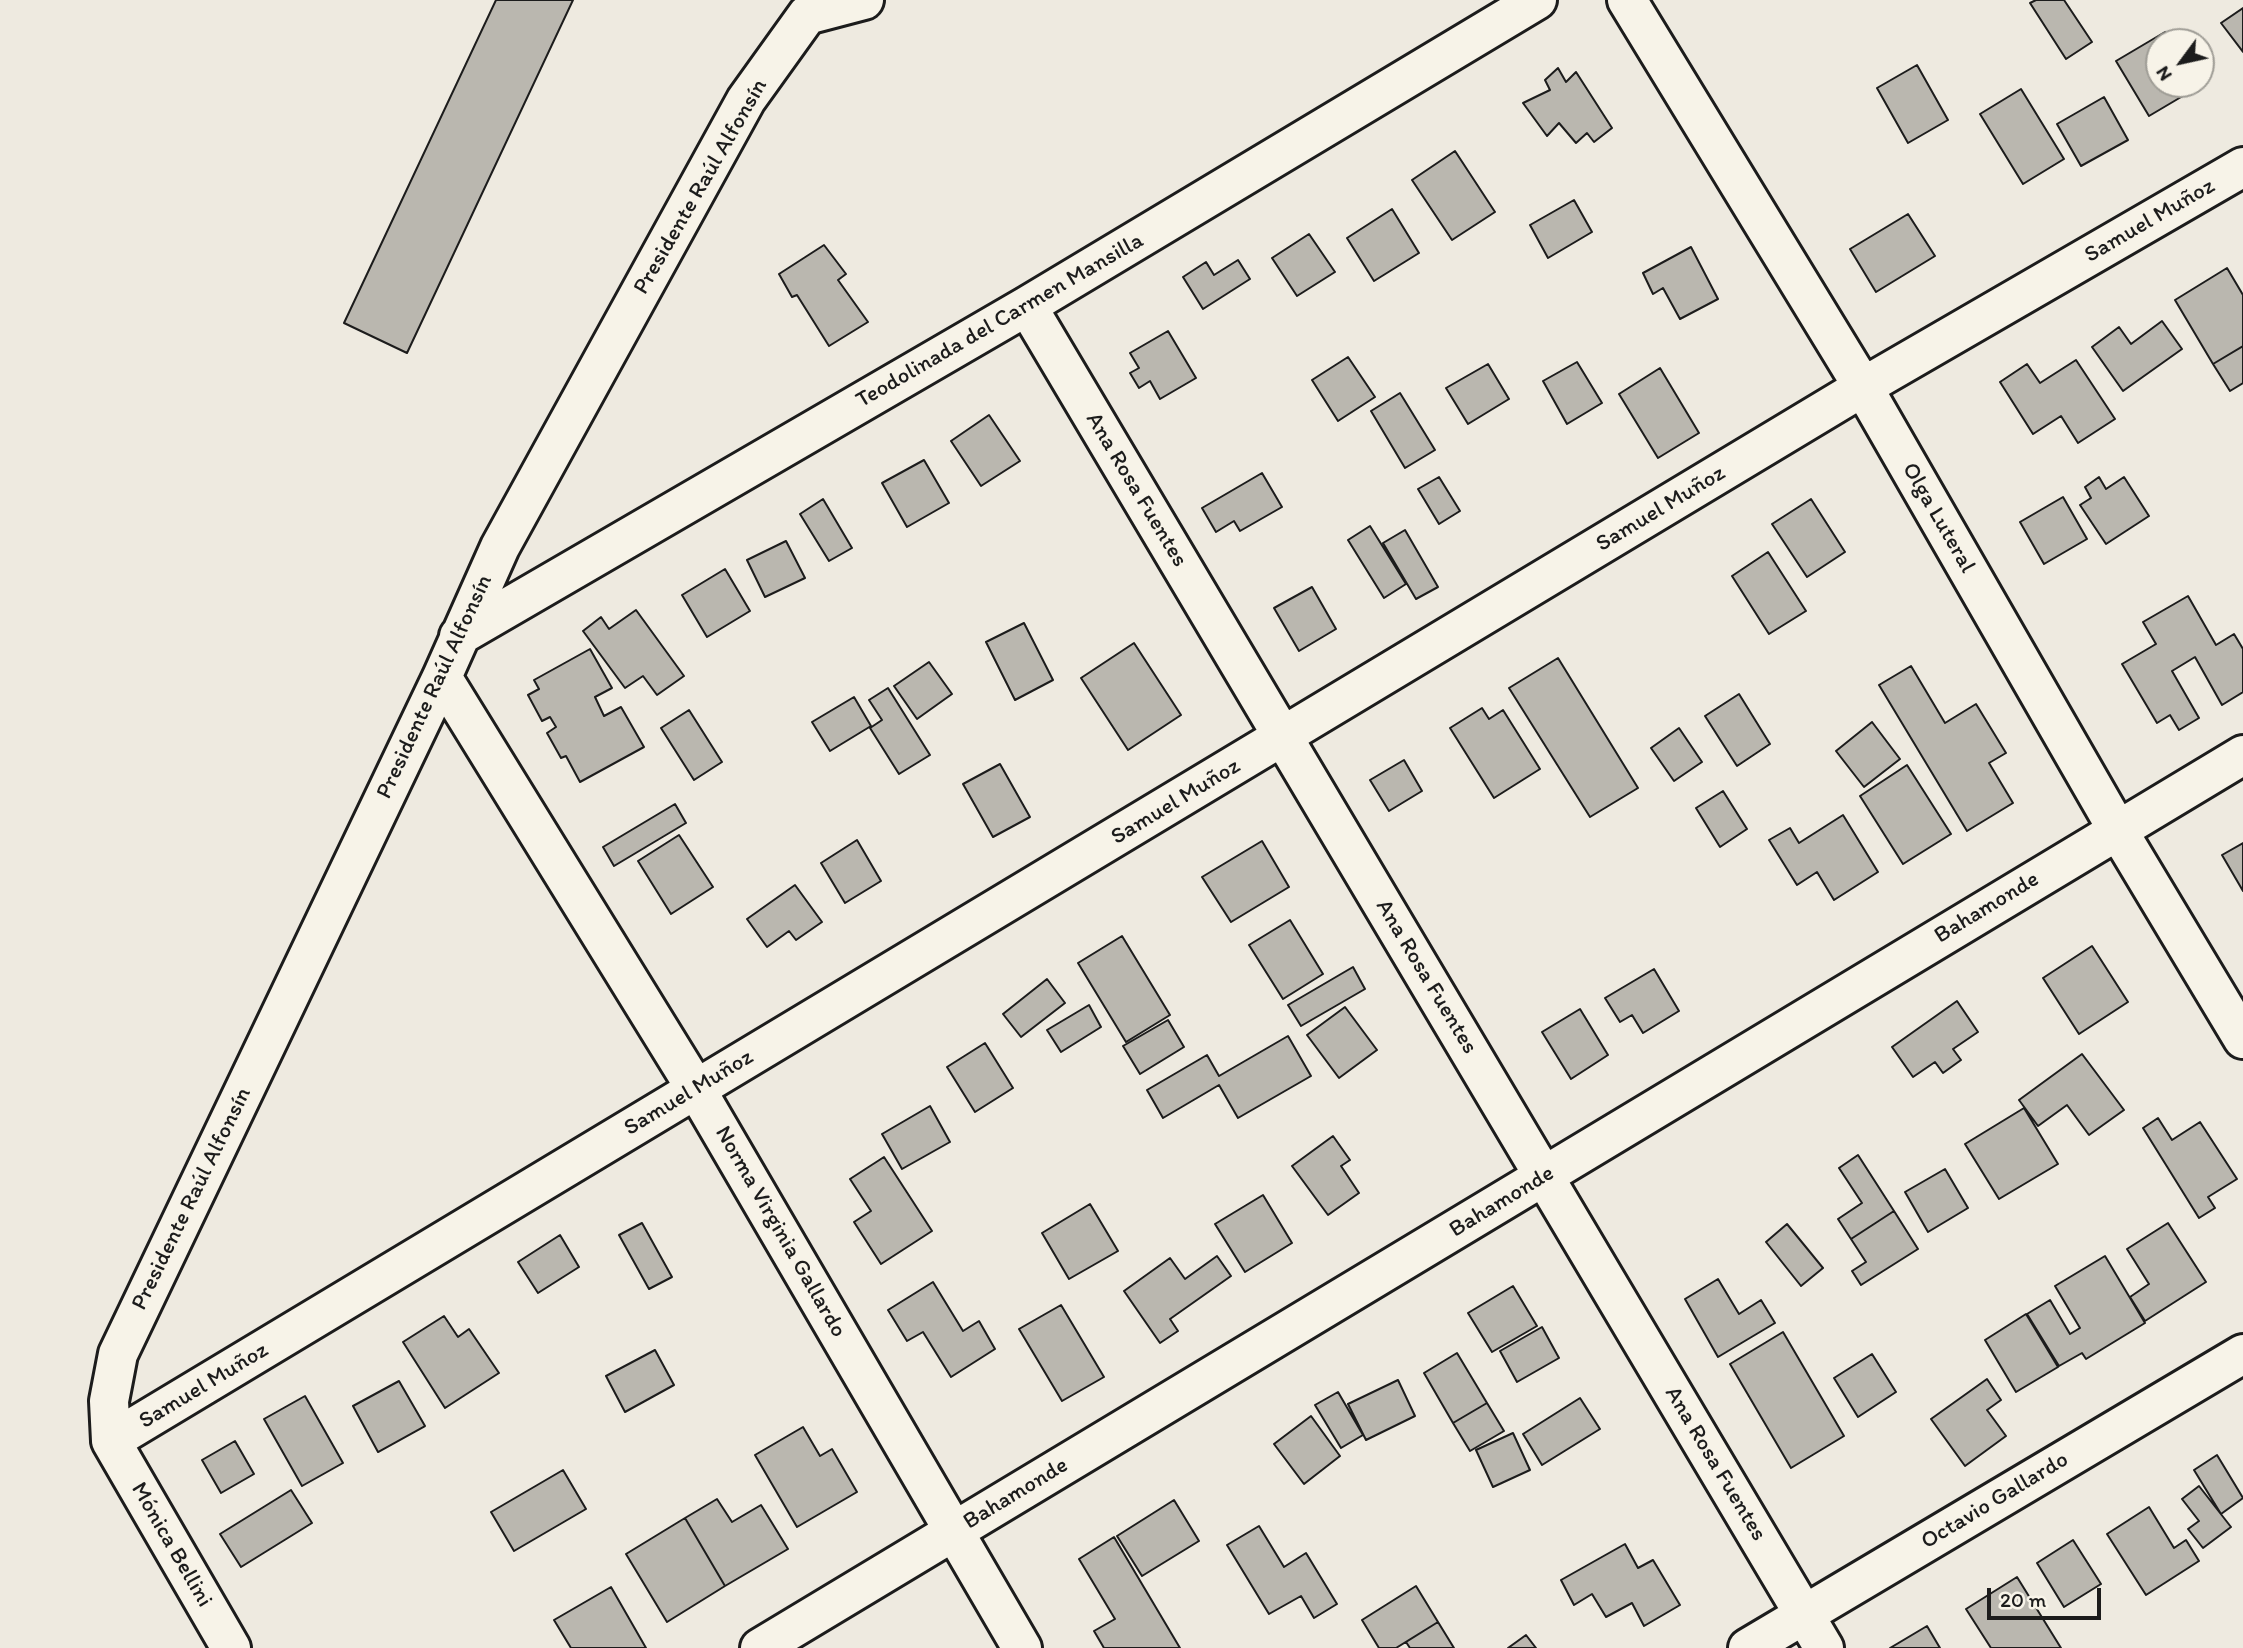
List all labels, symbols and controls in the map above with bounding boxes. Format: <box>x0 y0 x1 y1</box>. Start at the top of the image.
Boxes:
north arrow <box>2145 28 2215 98</box>
text: N <box>2151 62 2177 85</box>
street label: Presidente Raúl Alfonsín <box>628 74 774 300</box>
street label: Samuel Muñoz <box>2080 173 2220 269</box>
street label: Teodolinada del Carmen Mansilla <box>851 227 1149 415</box>
street label: Ana Rosa Fuentes <box>1079 408 1193 572</box>
street label: Olga Luteral <box>1895 458 1981 578</box>
street label: Samuel Muñoz <box>1591 460 1731 558</box>
street label: Presidente Raúl Alfonsín <box>371 571 499 803</box>
street label: Samuel Muñoz <box>1106 753 1246 851</box>
street label: Bahamonde <box>1930 866 2044 950</box>
street label: Ana Rosa Fuentes <box>1369 895 1483 1059</box>
street label: Samuel Muñoz <box>619 1044 759 1142</box>
street label: Presidente Raúl Alfonsín <box>126 1083 258 1315</box>
street label: Norma Virginia Gallardo <box>708 1121 852 1343</box>
street label: Bahamonde <box>1445 1160 1559 1244</box>
street label: Samuel Muñoz <box>134 1337 274 1435</box>
street label: Ana Rosa Fuentes <box>1658 1382 1772 1546</box>
street label: Octavio Gallardo <box>1916 1446 2074 1556</box>
street label: Bahamonde <box>959 1452 1073 1536</box>
street label: Mónica Bellini <box>124 1478 218 1612</box>
scale bar <box>1991 1574 2105 1618</box>
text: 20 m <box>2000 1587 2046 1612</box>

